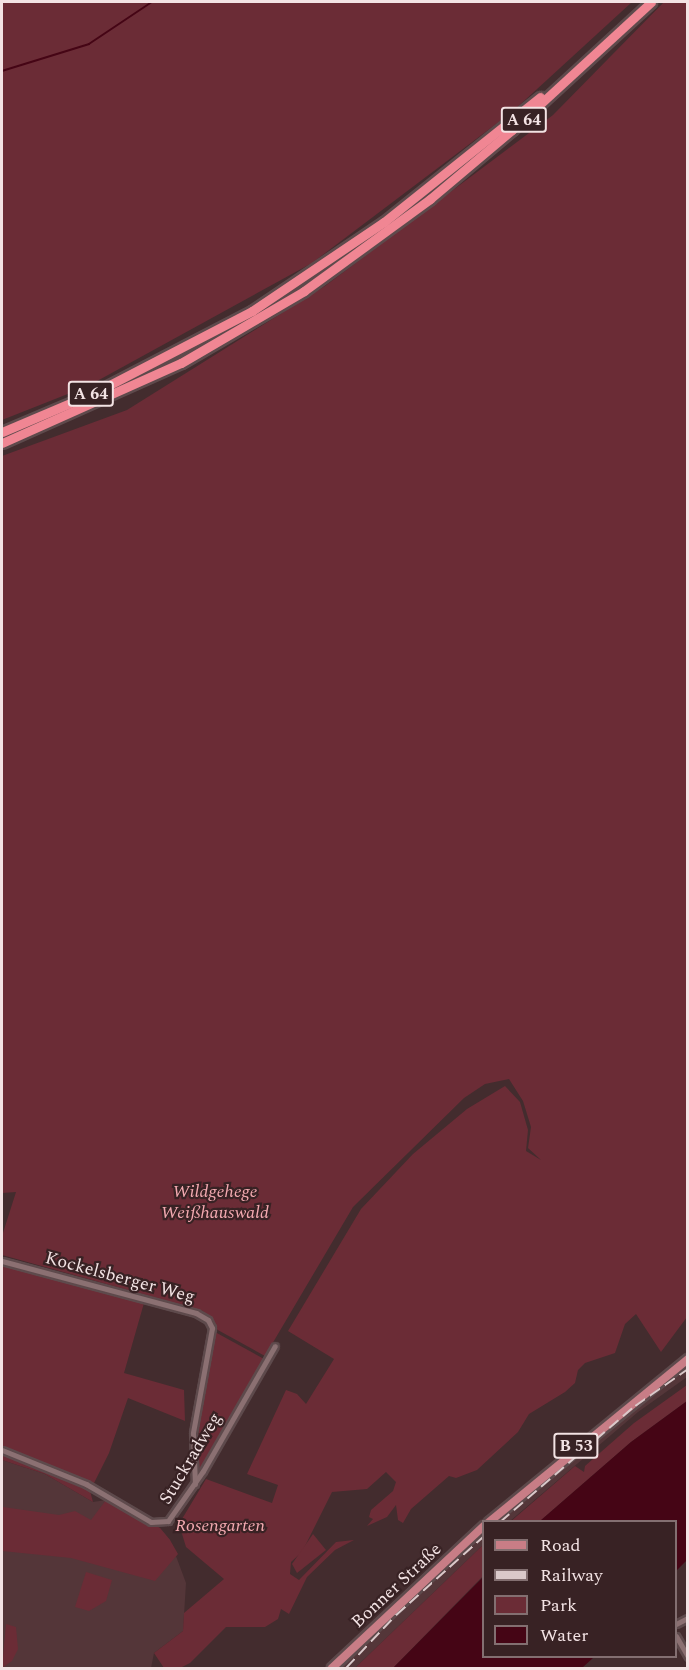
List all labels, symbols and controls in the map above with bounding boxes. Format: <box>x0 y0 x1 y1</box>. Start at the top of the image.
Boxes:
road number: A 64 <box>500 107 548 133</box>
road number: A 64 <box>67 381 115 407</box>
park label: Wildgehege Weißhauswald <box>161 1182 269 1224</box>
street label: Kockelsberger Weg <box>43 1248 197 1308</box>
street label: Stuckradweg <box>155 1409 227 1509</box>
road number: B 53 <box>552 1433 600 1459</box>
park label: Rosengarten <box>175 1515 265 1537</box>
legend <box>482 1520 677 1658</box>
text: Road <box>540 1532 581 1559</box>
street label: Bonner Straße <box>348 1539 446 1633</box>
text: Railway <box>540 1562 603 1589</box>
text: Park <box>540 1592 577 1619</box>
text: Water <box>540 1622 588 1649</box>

